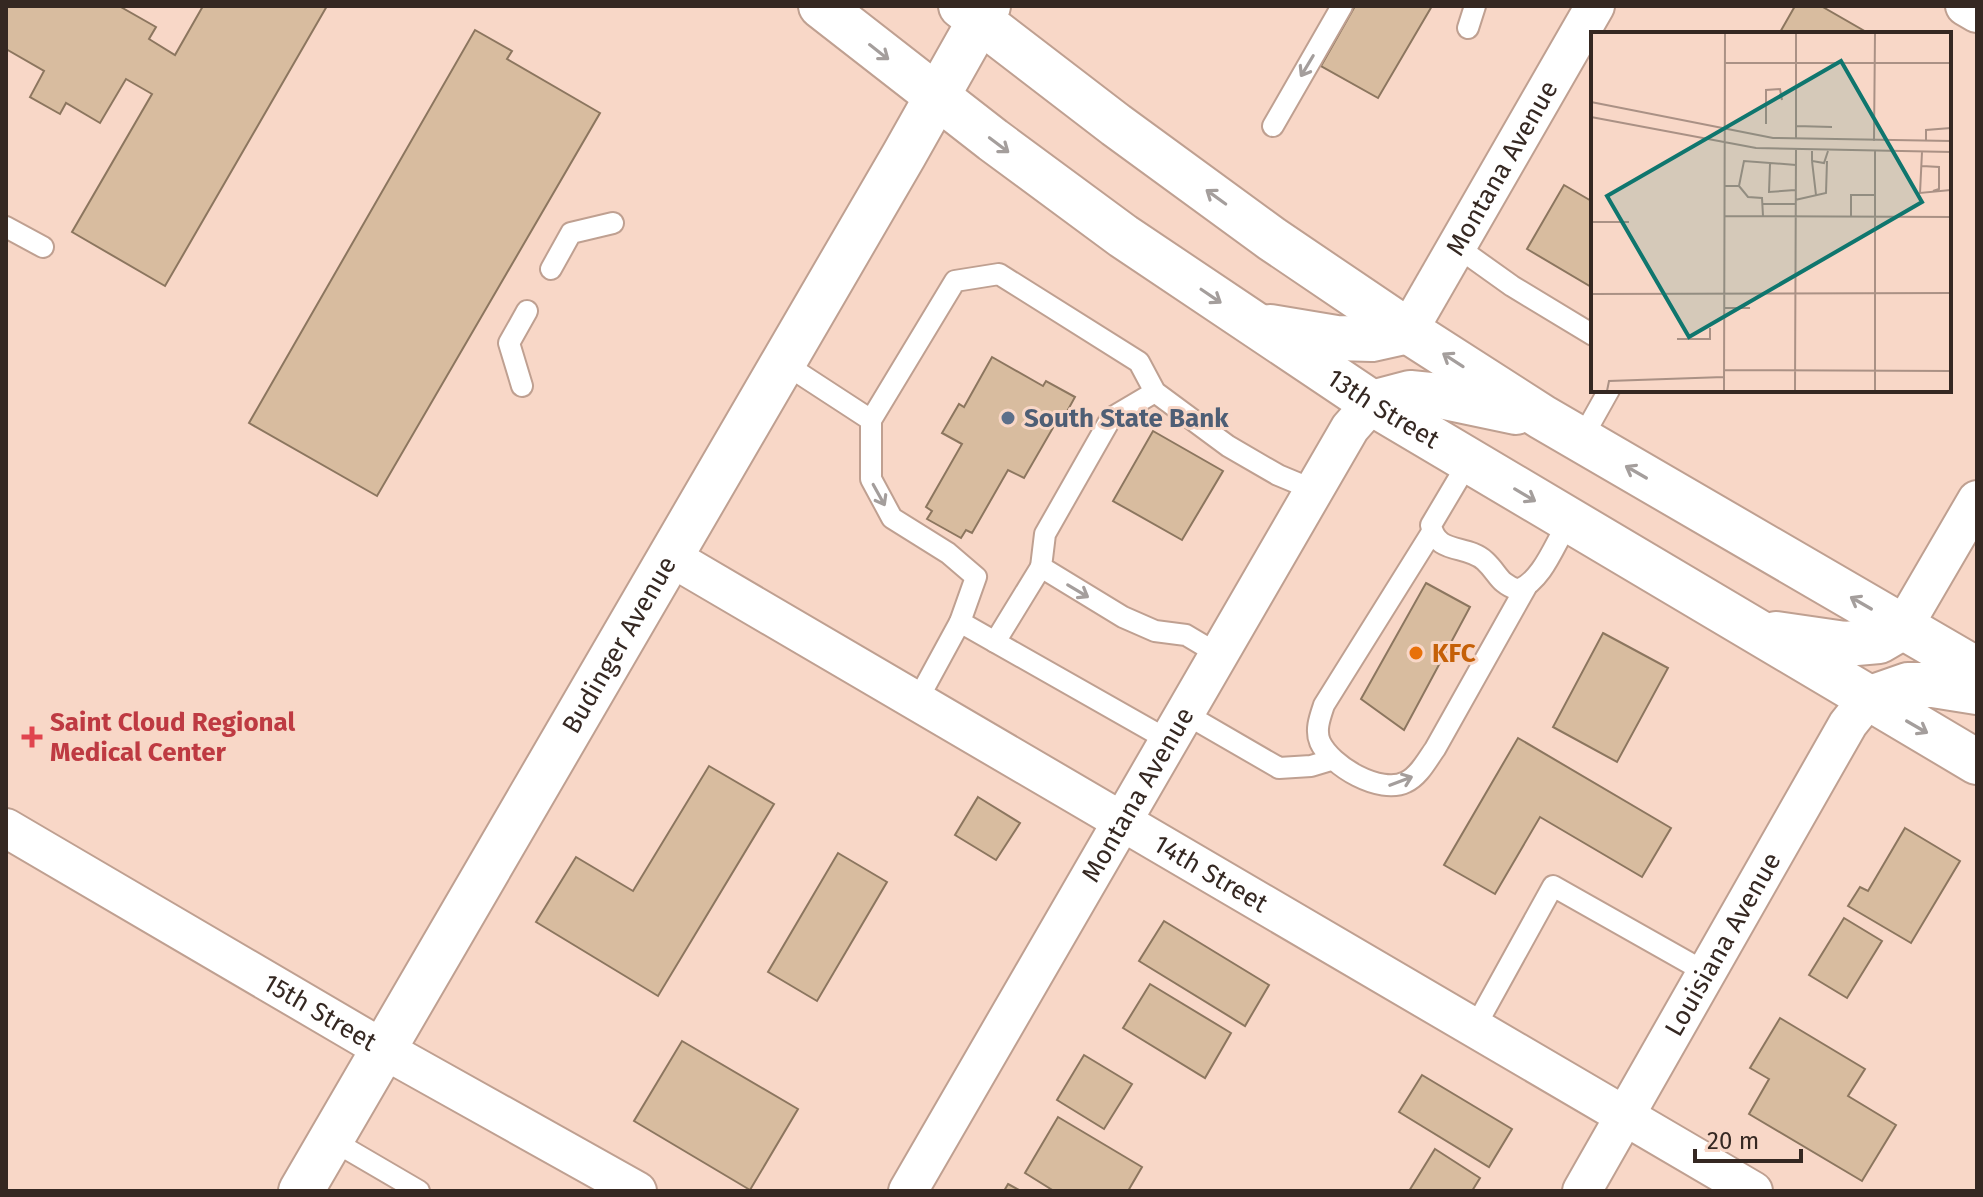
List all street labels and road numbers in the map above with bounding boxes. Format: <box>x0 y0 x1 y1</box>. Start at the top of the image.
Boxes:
street label: Montana Avenue <box>1439 75 1564 261</box>
street label: 13th Street <box>1321 362 1446 455</box>
street label: Budinger Avenue <box>555 551 683 739</box>
street label: Montana Avenue <box>1075 702 1200 888</box>
street label: 14th Street <box>1148 828 1274 919</box>
street label: Louisiana Avenue <box>1658 847 1787 1042</box>
street label: 15th Street <box>258 967 383 1058</box>

